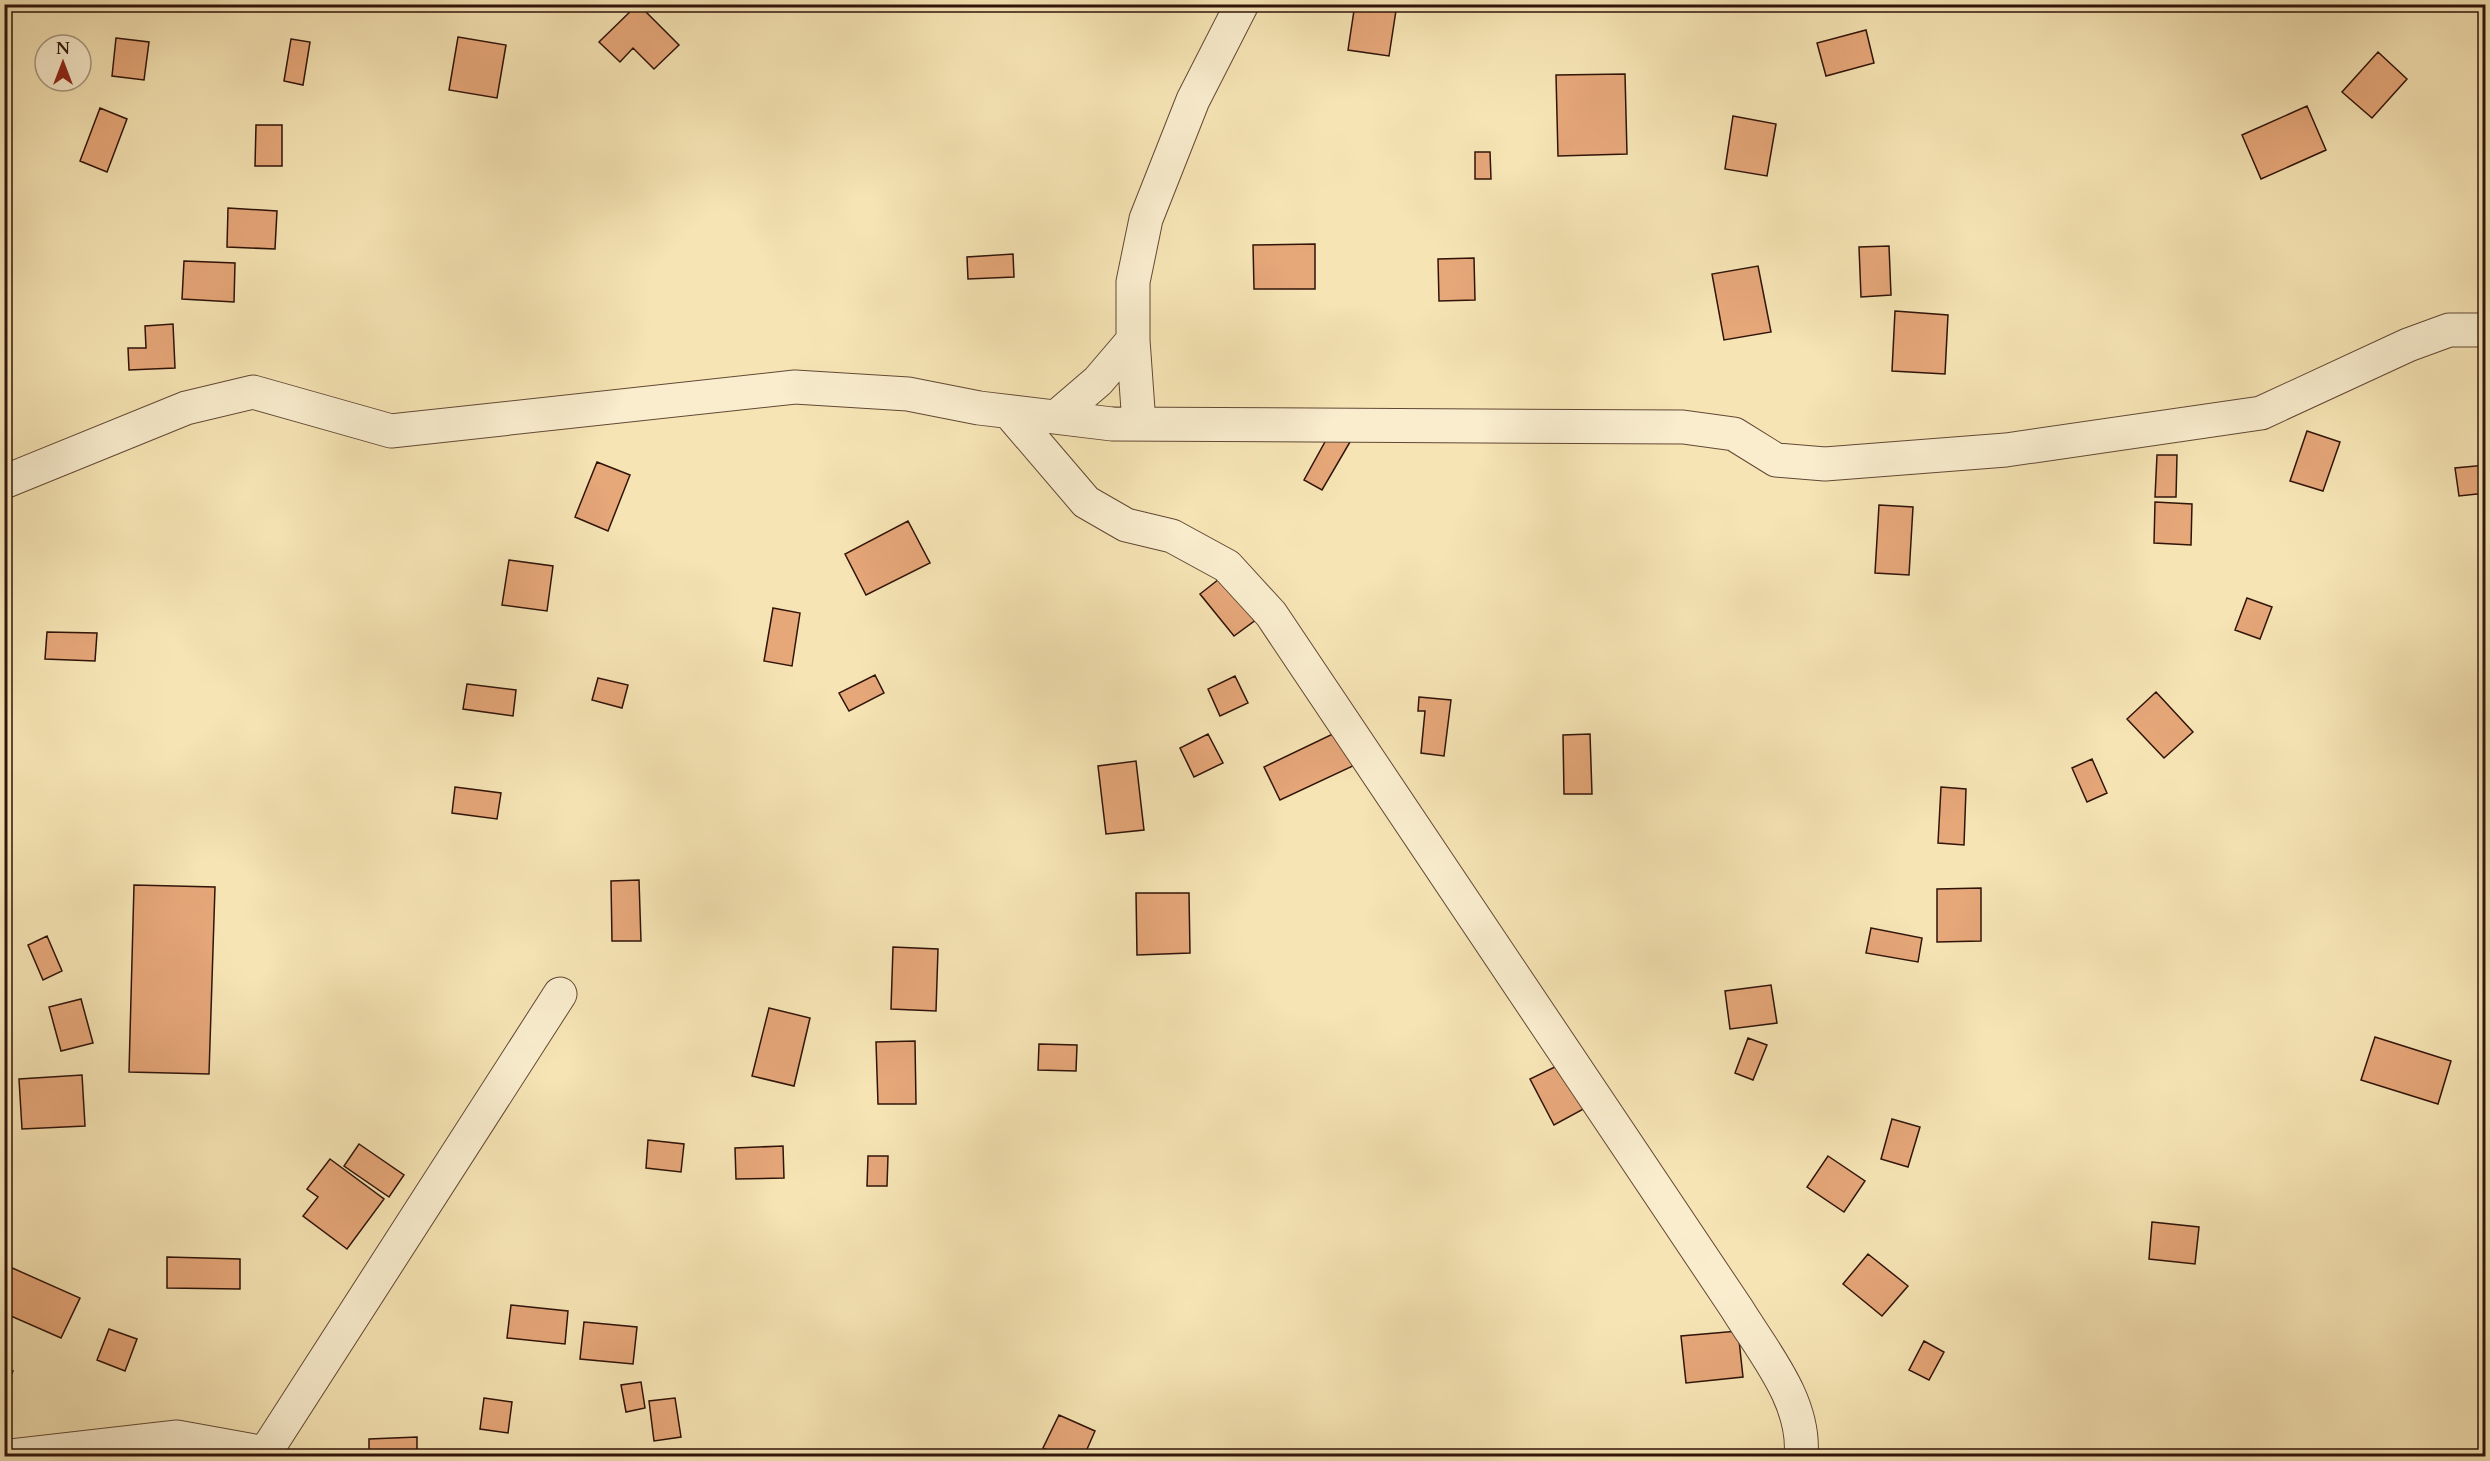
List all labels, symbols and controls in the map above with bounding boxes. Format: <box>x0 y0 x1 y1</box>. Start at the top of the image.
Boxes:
north arrow <box>33 33 93 93</box>
text: N <box>56 38 70 60</box>

